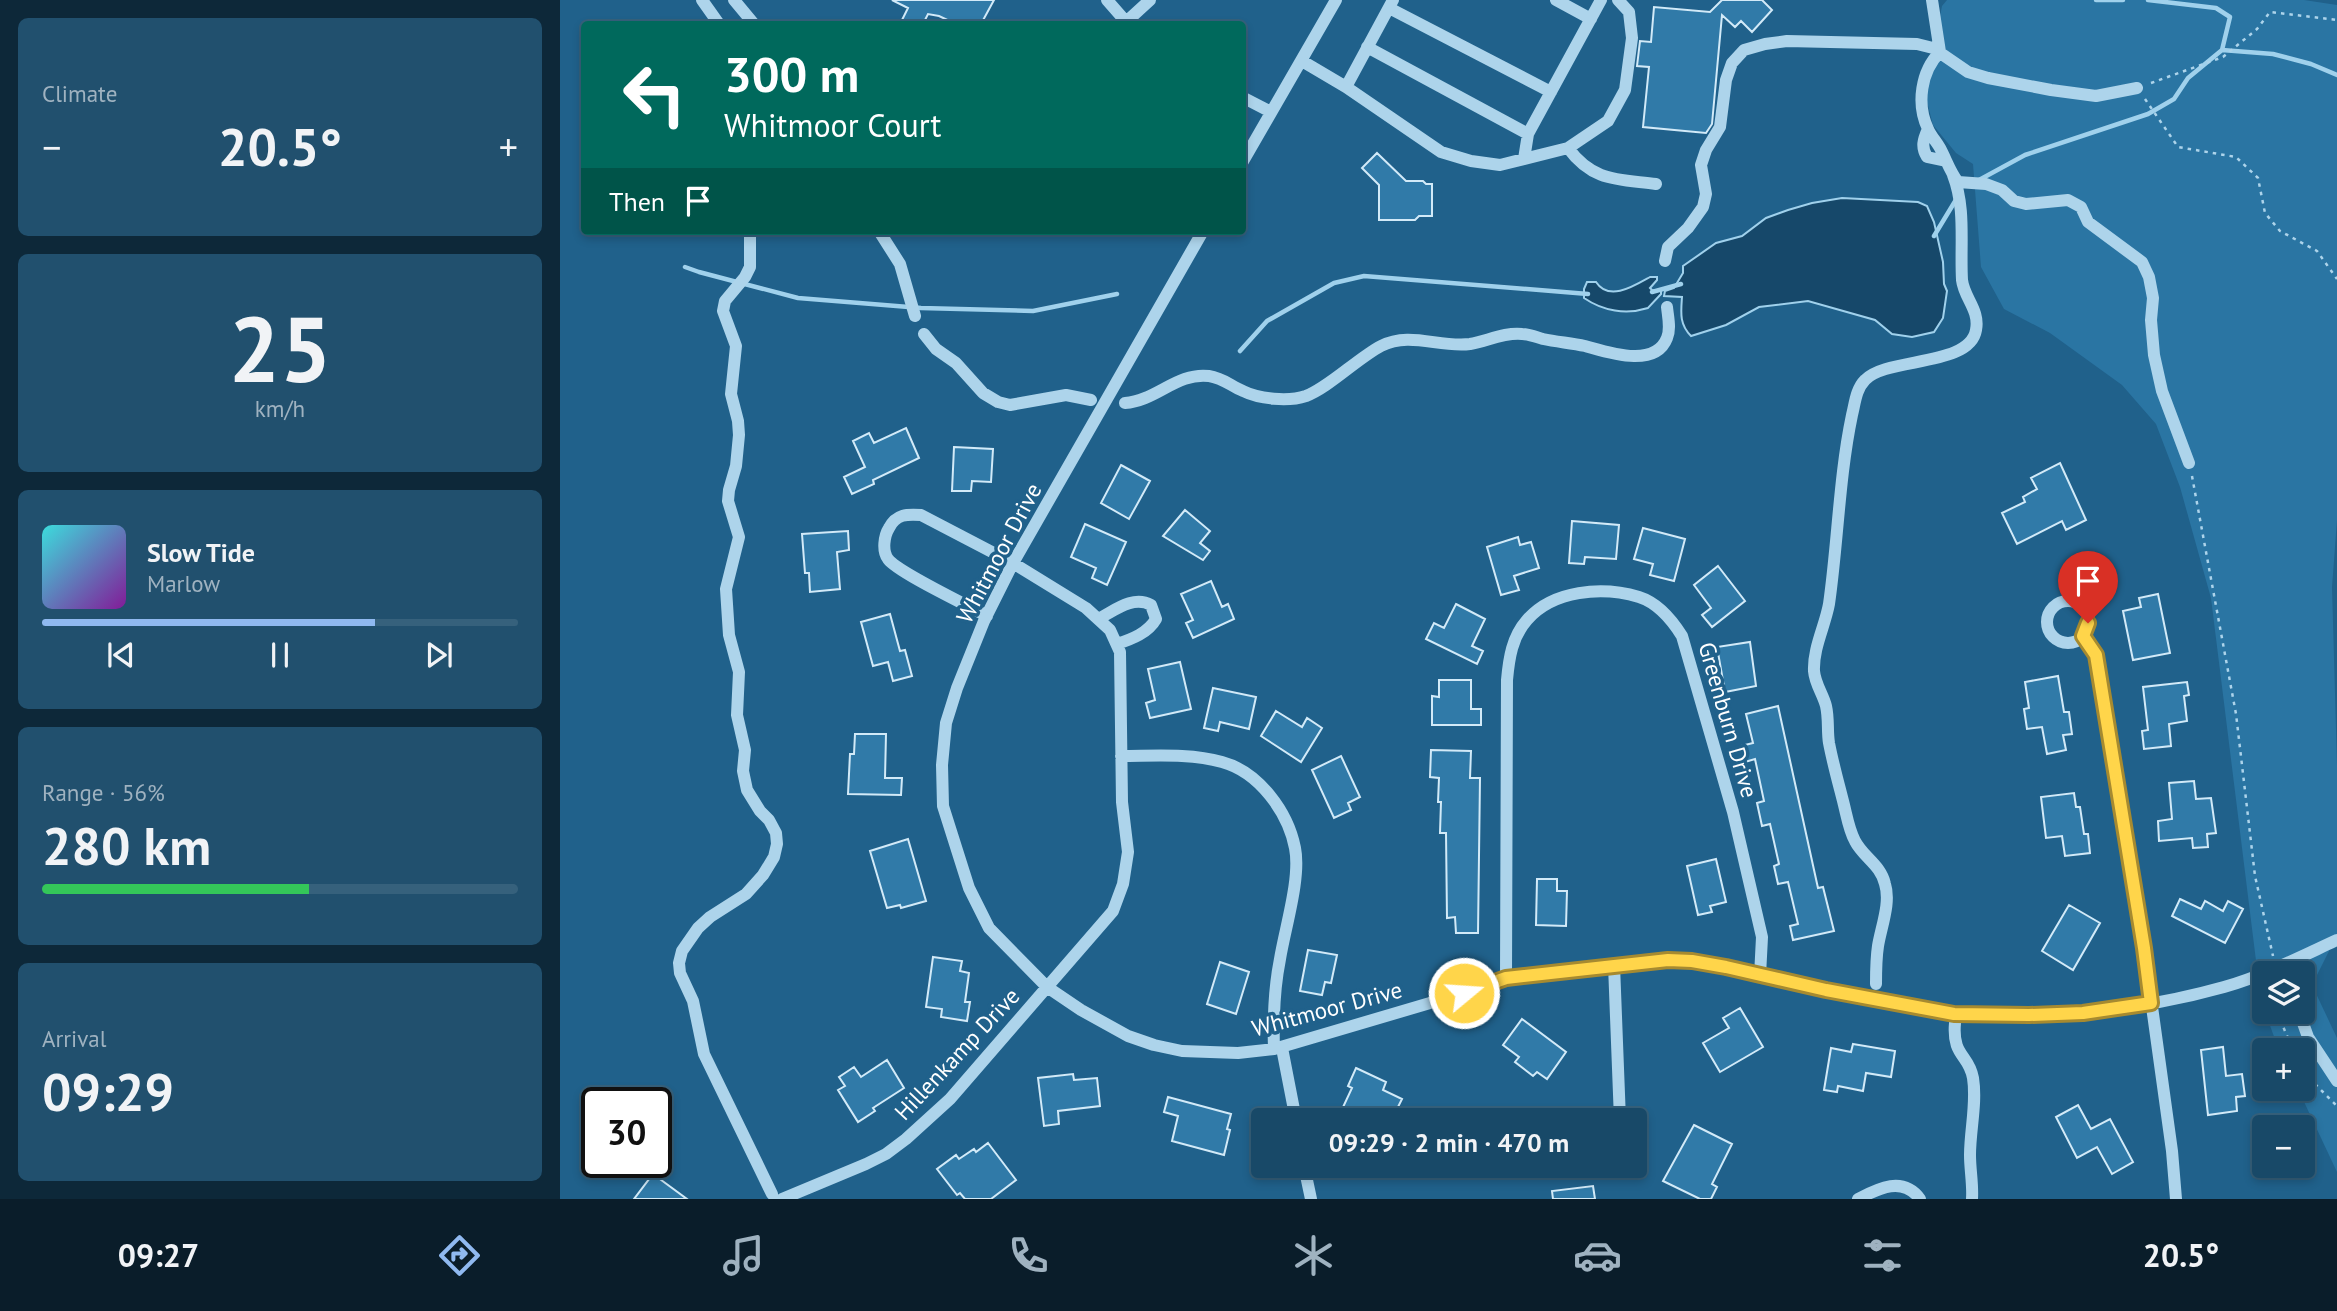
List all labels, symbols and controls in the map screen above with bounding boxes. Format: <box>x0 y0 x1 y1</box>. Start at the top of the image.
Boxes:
text: 300 m <box>724 42 859 106</box>
icon: left <box>609 49 700 140</box>
text: Climate <box>42 79 117 108</box>
text: Whitmoor Court <box>724 104 941 146</box>
text: 20.5° <box>218 113 342 180</box>
text: − <box>42 122 61 171</box>
text: + <box>499 122 518 171</box>
icon: arrive <box>679 182 717 220</box>
text: Then <box>609 185 665 218</box>
text: 25 <box>228 289 332 407</box>
text: km/h <box>255 394 305 423</box>
street label: Whitmoor Drive <box>950 478 1048 628</box>
text: Slow Tide <box>147 536 255 569</box>
pin <box>2058 551 2118 623</box>
icon: arrive <box>2069 562 2107 600</box>
text: Marlow <box>147 569 220 598</box>
icon: previous <box>102 636 140 674</box>
icon: pause <box>261 636 299 674</box>
icon: next <box>420 636 458 674</box>
street label: Greenburn Drive <box>1692 639 1765 801</box>
text: Range · 56% <box>42 778 165 807</box>
text: 280 km <box>42 812 211 879</box>
position arrow <box>1427 956 1501 1030</box>
map controls <box>2252 961 2315 1178</box>
button: layers <box>2252 961 2315 1024</box>
street label: Whitmoor Drive <box>1249 975 1405 1043</box>
street label: Hillenkamp Drive <box>888 981 1025 1126</box>
text: Arrival <box>42 1024 106 1053</box>
button: + <box>2252 1038 2315 1101</box>
text: 09:29 <box>42 1058 174 1125</box>
speed limit sign: 30 <box>581 1087 672 1178</box>
button: − <box>2252 1115 2315 1178</box>
text: 09:29 · 2 min · 470 m <box>1329 1126 1569 1159</box>
icon: directions <box>435 1231 484 1280</box>
icon: music <box>719 1231 768 1280</box>
icon: phone <box>1004 1231 1053 1280</box>
icon: climate <box>1289 1231 1338 1280</box>
icon: car <box>1573 1231 1622 1280</box>
icon: filters <box>1858 1231 1907 1280</box>
text: 09:27 <box>118 1234 199 1276</box>
text: 20.5° <box>2143 1234 2219 1276</box>

